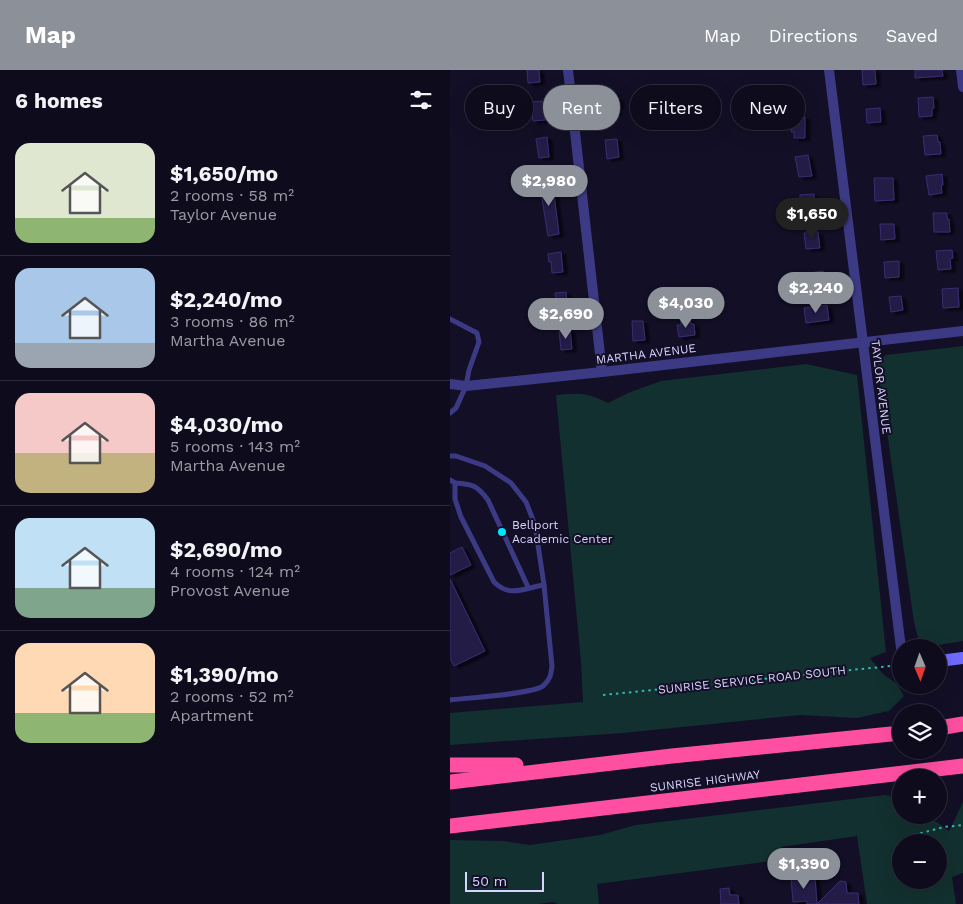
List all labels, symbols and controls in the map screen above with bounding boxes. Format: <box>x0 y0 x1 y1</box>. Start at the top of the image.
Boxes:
text: Map <box>25 21 76 49</box>
text: Map <box>704 25 741 46</box>
text: Directions <box>769 25 858 46</box>
text: Saved <box>886 25 938 46</box>
chip: Buy <box>465 85 533 130</box>
chip: Rent <box>543 85 620 130</box>
chip: Filters <box>630 85 721 130</box>
chip: New <box>731 85 805 130</box>
icon: filters <box>407 86 435 114</box>
text: 6 homes <box>15 88 103 113</box>
text: $1,650/mo <box>170 161 278 186</box>
icon: home <box>55 163 115 223</box>
pin: $2,980 <box>508 164 590 207</box>
text: $2,980 <box>522 171 576 190</box>
text: 2 rooms · 58 m² <box>170 186 294 205</box>
pin: $1,650 <box>771 198 853 240</box>
text: $1,650 <box>786 204 838 223</box>
text: Taylor Avenue <box>170 205 277 224</box>
pin: $2,240 <box>775 272 857 314</box>
text: $2,240 <box>789 278 843 297</box>
pin: $4,030 <box>645 286 727 329</box>
text: $2,240/mo <box>170 287 282 312</box>
icon: home <box>55 288 115 348</box>
text: $4,030 <box>659 293 713 312</box>
pin: $2,690 <box>525 298 607 340</box>
text: $2,690 <box>539 304 593 323</box>
text: 3 rooms · 86 m² <box>170 312 295 331</box>
text: Martha Avenue <box>170 331 285 350</box>
street label: TAYLOR AVENUE <box>868 339 894 435</box>
street label: MARTHA AVENUE <box>595 341 697 367</box>
text: $4,030/mo <box>170 412 283 437</box>
icon: home <box>55 413 115 473</box>
text: 5 rooms · 143 m² <box>170 437 300 456</box>
text: Martha Avenue <box>170 456 285 475</box>
place label: Bellport Academic Center <box>512 518 613 546</box>
marker: Bellport Academic Center <box>496 526 508 538</box>
text: $2,690/mo <box>170 537 282 562</box>
icon: home <box>55 538 115 598</box>
text: 4 rooms · 124 m² <box>170 562 300 581</box>
text: Provost Avenue <box>170 581 290 600</box>
north arrow <box>892 639 948 694</box>
map controls <box>892 639 947 889</box>
text: $1,390/mo <box>170 662 278 687</box>
icon: home <box>55 663 115 723</box>
street label: SUNRISE SERVICE ROAD SOUTH <box>657 663 847 697</box>
text: 2 rooms · 52 m² <box>170 687 294 706</box>
button: layers <box>892 704 947 759</box>
text: Apartment <box>170 706 253 725</box>
street label: SUNRISE HIGHWAY <box>649 767 761 795</box>
button: + <box>892 769 947 824</box>
button: − <box>892 834 947 889</box>
pin: $1,390 <box>763 848 845 890</box>
text: $1,390 <box>778 854 830 873</box>
scale bar <box>465 869 544 892</box>
text: 50 m <box>472 873 507 889</box>

